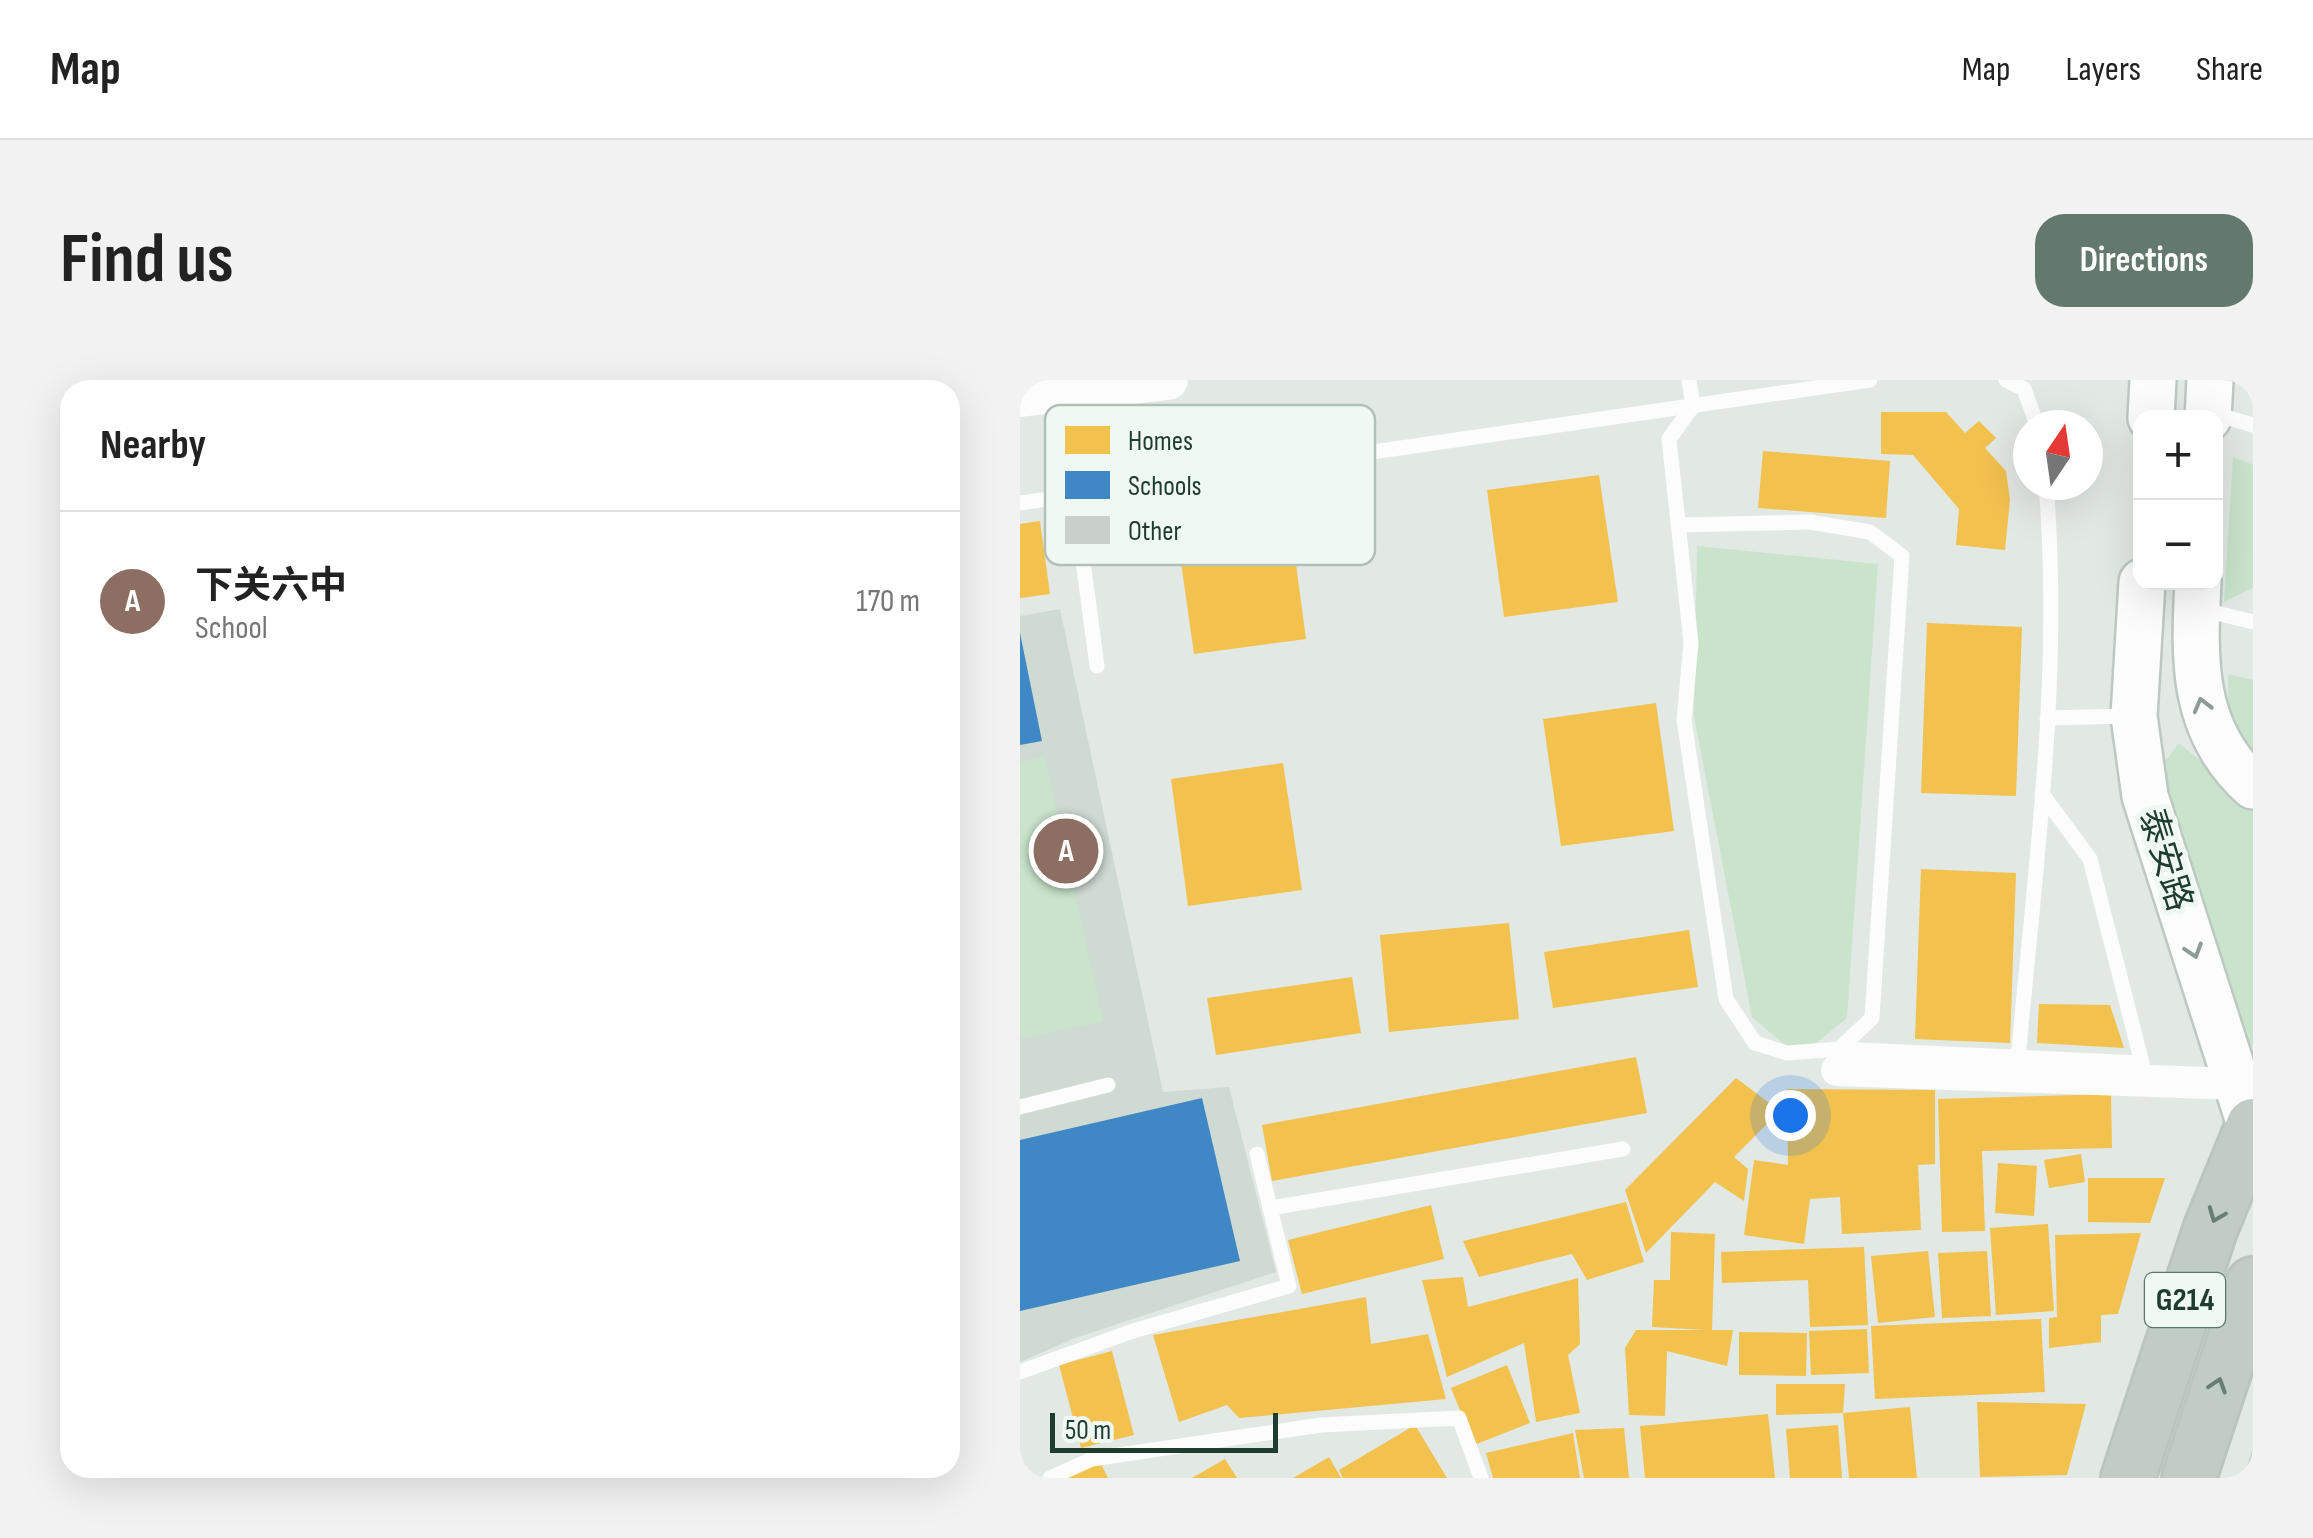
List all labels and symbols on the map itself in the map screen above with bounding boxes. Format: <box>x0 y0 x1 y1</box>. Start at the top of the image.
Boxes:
legend <box>1045 405 1375 565</box>
north arrow <box>2013 410 2103 500</box>
text: Homes <box>1128 425 1193 458</box>
text: Schools <box>1128 470 1202 503</box>
text: Other <box>1128 515 1182 548</box>
one-way arrow <box>2193 697 2214 714</box>
street label: 泰安路 <box>2129 804 2201 916</box>
pin: A <box>1033 814 1098 888</box>
one-way arrow <box>2182 942 2203 959</box>
your location <box>1765 1090 1816 1141</box>
one-way arrow <box>2208 1205 2228 1223</box>
road number: G214 <box>2145 1273 2225 1327</box>
one-way arrow <box>2206 1377 2226 1394</box>
scale bar <box>1050 1408 1278 1452</box>

